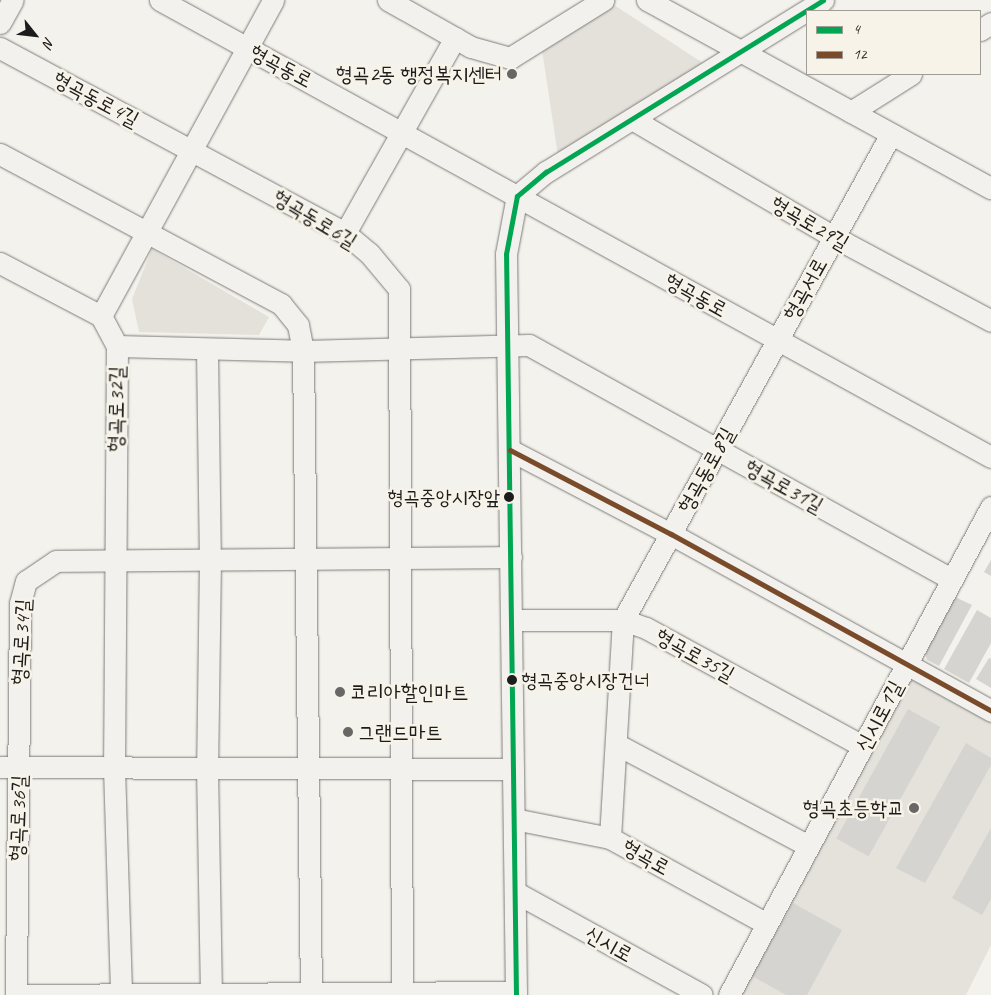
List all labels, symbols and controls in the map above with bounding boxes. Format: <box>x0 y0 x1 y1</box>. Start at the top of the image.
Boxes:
north arrow <box>10 10 60 60</box>
legend <box>806 10 981 75</box>
text: 4 <box>853 20 860 39</box>
text: N <box>39 35 58 50</box>
street label: 형곡동로 <box>245 39 317 93</box>
text: 12 <box>853 45 867 64</box>
place label: 형곡2동 행정복지센터 <box>335 61 502 87</box>
street label: 형곡동로4길 <box>49 66 143 132</box>
marker: 형곡2동 행정복지센터 <box>506 68 518 80</box>
street label: 형곡동로6길 <box>268 184 362 254</box>
street label: 형곡로29길 <box>766 190 854 256</box>
street label: 형곡서로 <box>778 253 832 325</box>
street label: 형곡동로 <box>660 268 732 322</box>
street label: 형곡로32길 <box>103 366 129 452</box>
street label: 형곡동로8길 <box>672 423 740 517</box>
street label: 형곡로31길 <box>740 454 828 518</box>
place label: 형곡중앙시장앞 <box>387 485 500 509</box>
marker: 형곡중앙시장앞 <box>504 492 514 502</box>
street label: 형곡로34길 <box>6 598 36 686</box>
street label: 형곡로35길 <box>651 623 739 687</box>
place label: 형곡중앙시장건너 <box>521 668 650 692</box>
marker: 형곡중앙시장건너 <box>507 675 517 685</box>
street label: 신시로1길 <box>850 676 908 756</box>
place label: 코리아할인마트 <box>350 679 468 705</box>
marker: 코리아할인마트 <box>334 686 346 698</box>
place label: 그랜드마트 <box>358 719 442 745</box>
marker: 그랜드마트 <box>342 726 354 738</box>
street label: 형곡로36길 <box>4 774 32 862</box>
place label: 형곡초등학교 <box>803 795 904 821</box>
marker: 형곡초등학교 <box>908 802 920 814</box>
street label: 형곡로 <box>618 834 674 880</box>
street label: 신시로 <box>581 921 637 967</box>

